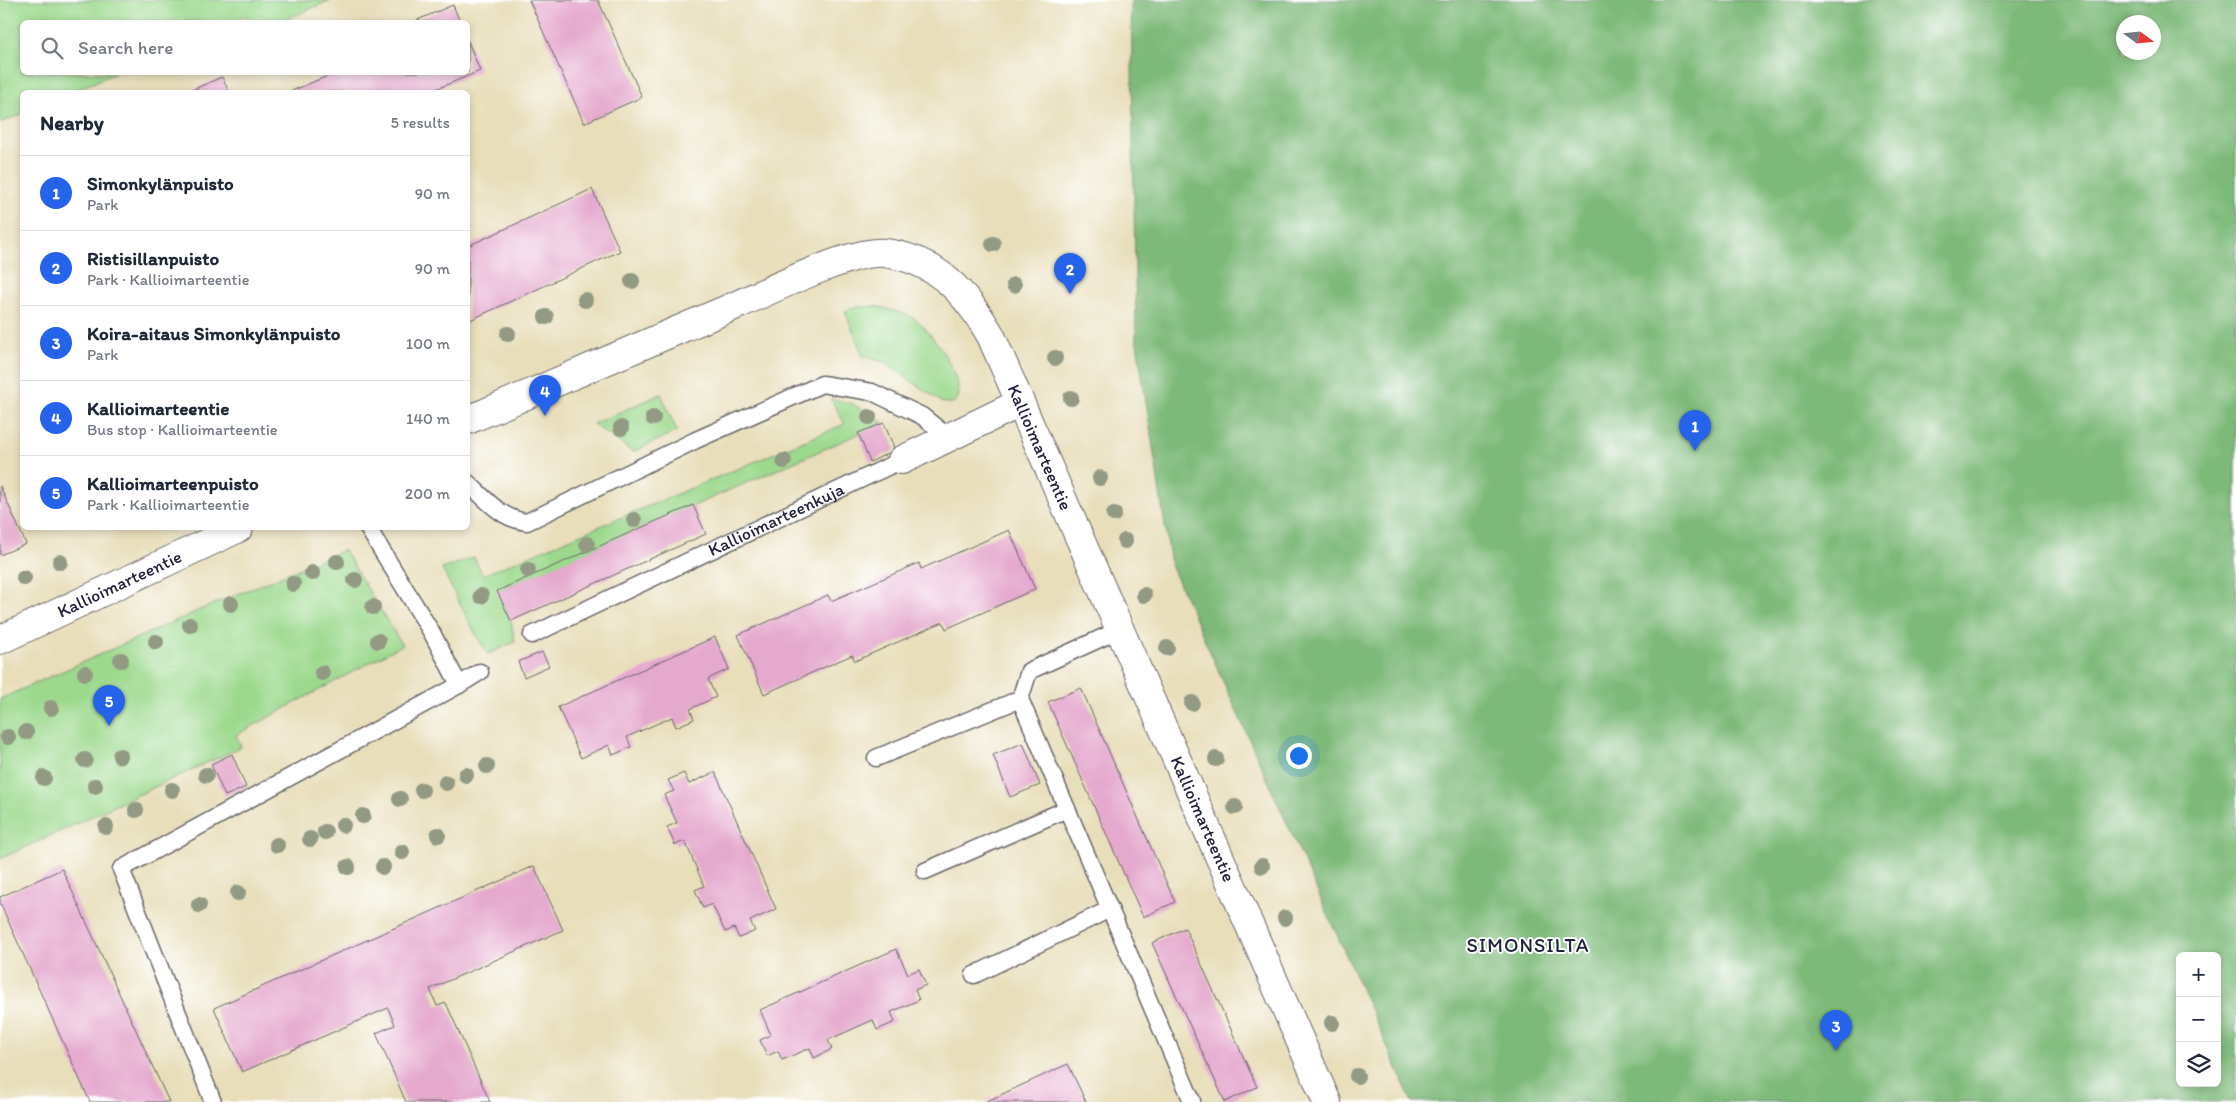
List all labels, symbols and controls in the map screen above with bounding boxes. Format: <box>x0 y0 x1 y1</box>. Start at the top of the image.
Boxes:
north arrow <box>2116 15 2161 60</box>
search box <box>20 20 470 75</box>
icon: search <box>38 34 66 62</box>
text: Search here <box>78 36 173 59</box>
text: Nearby <box>40 110 104 135</box>
text: 5 results <box>390 113 450 132</box>
text: Simonkylänpuisto <box>87 172 234 195</box>
text: 1 <box>52 184 60 203</box>
text: 90 m <box>415 184 450 203</box>
text: Park <box>87 195 118 214</box>
text: Ristisillanpuisto <box>87 247 219 270</box>
pin: 2 <box>1054 253 1086 294</box>
text: 2 <box>52 259 60 278</box>
text: 90 m <box>415 259 450 278</box>
text: Park · Kallioimarteentie <box>87 270 249 289</box>
text: Koira-aitaus Simonkylänpuisto <box>87 322 340 345</box>
text: 3 <box>52 334 60 353</box>
text: 100 m <box>406 334 450 353</box>
text: Park <box>87 345 118 364</box>
pin: 4 <box>529 375 561 416</box>
street label: Kallioimarteentie <box>1003 381 1077 513</box>
text: Kallioimarteentie <box>87 397 229 420</box>
text: 4 <box>51 409 61 428</box>
text: 140 m <box>406 409 450 428</box>
pin: 1 <box>1679 410 1711 451</box>
text: Bus stop · Kallioimarteentie <box>87 420 278 439</box>
text: Kallioimarteenpuisto <box>87 472 259 495</box>
street label: Kallioimarteenkuja <box>705 478 848 561</box>
text: 5 <box>52 484 60 503</box>
text: 200 m <box>405 484 450 503</box>
text: Park · Kallioimarteentie <box>87 495 249 514</box>
street label: Kallioimarteentie <box>54 545 185 623</box>
pin: 5 <box>93 685 125 726</box>
your location <box>1286 743 1312 769</box>
street label: Kallioimarteentie <box>1166 753 1240 885</box>
district label: SIMONSILTA <box>1467 933 1589 957</box>
map controls <box>2176 952 2221 1087</box>
button: + <box>2176 952 2221 997</box>
button: − <box>2176 997 2221 1042</box>
pin: 3 <box>1820 1010 1852 1051</box>
button: layers <box>2176 1042 2221 1087</box>

